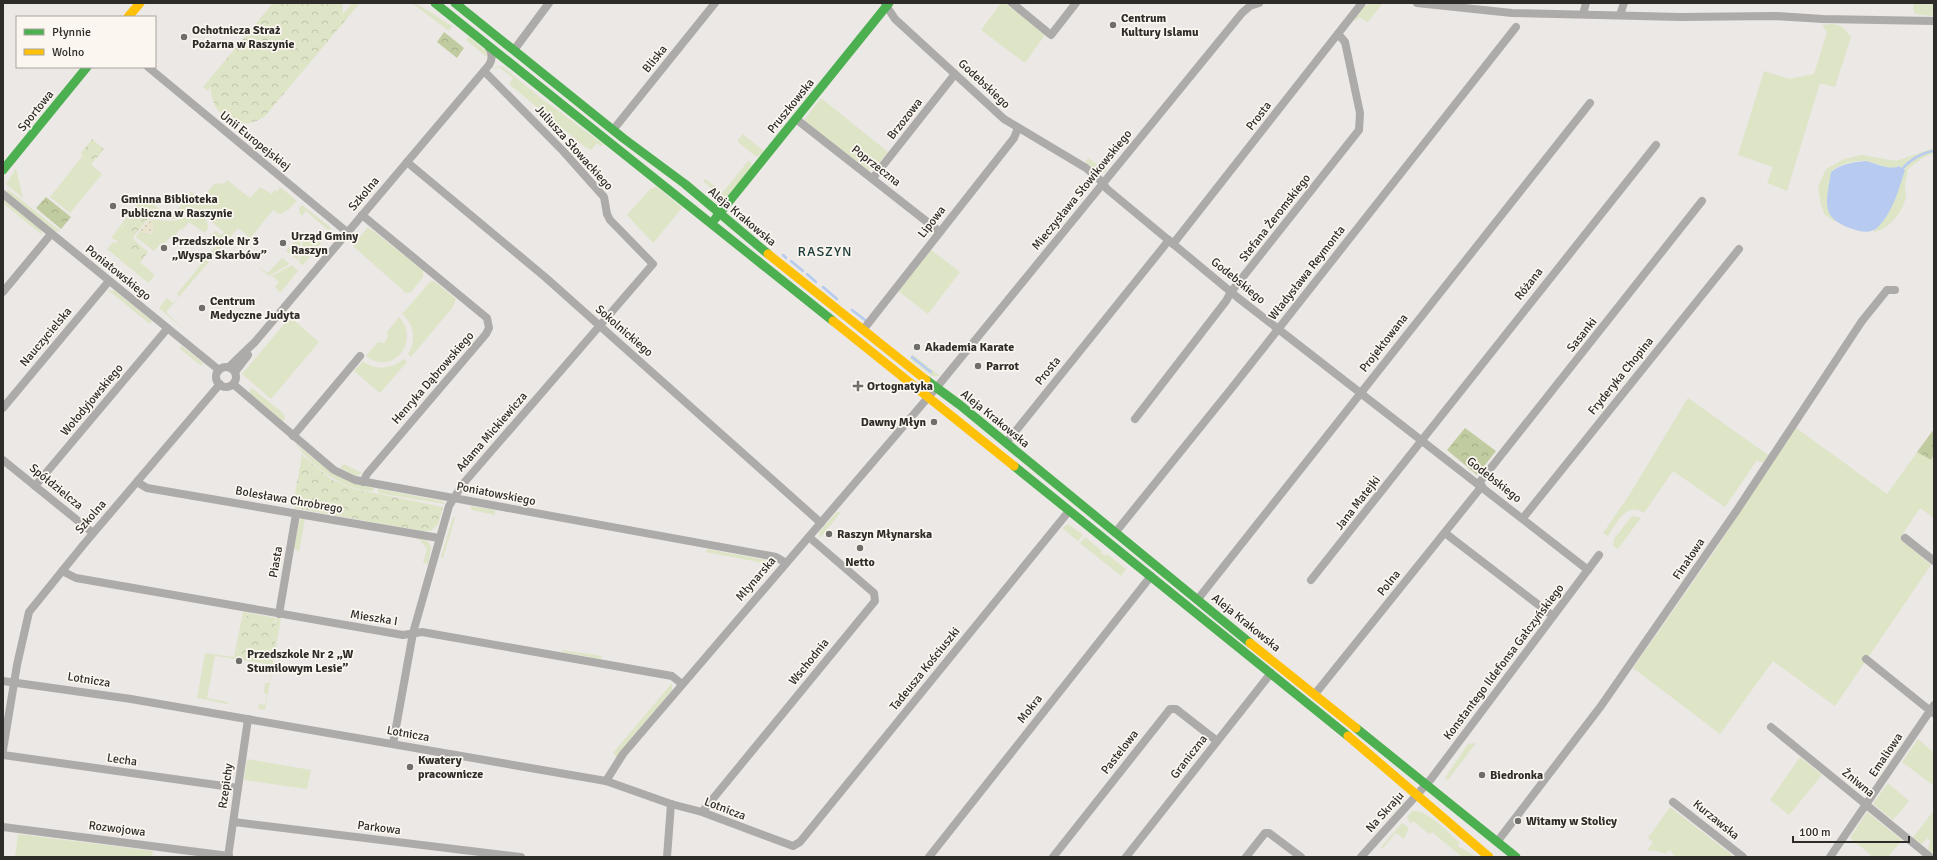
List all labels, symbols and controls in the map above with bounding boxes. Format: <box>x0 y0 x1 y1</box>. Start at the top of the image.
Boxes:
place label: Centrum Kultury Islamu <box>1121 11 1199 40</box>
legend <box>16 16 156 68</box>
marker: Centrum Kultury Islamu <box>1108 20 1118 30</box>
place label: Ochotnicza Straż Pożarna w Raszynie <box>192 23 295 52</box>
text: Płynnie <box>52 25 91 40</box>
marker: Ochotnicza Straż Pożarna w Raszynie <box>179 32 189 42</box>
street label: Bliska <box>639 42 671 76</box>
text: Wolno <box>52 45 84 60</box>
street label: Godebskiego <box>955 56 1013 112</box>
street label: Pruszkowska <box>764 76 818 136</box>
street label: Sportowa <box>15 87 57 135</box>
street label: Brzozowa <box>884 95 926 143</box>
street label: Prosta <box>1243 99 1275 133</box>
street label: Juliusza Słowackiego <box>532 102 616 194</box>
street label: Unii Europejskiej <box>217 108 293 174</box>
street label: Mieczysława Słowikowskiego <box>1029 127 1135 253</box>
street label: Poprzeczna <box>848 142 904 190</box>
street label: Stefana Żeromskiego <box>1236 171 1314 265</box>
street label: Szkolna <box>345 174 383 214</box>
street label: Aleja Krakowska <box>705 184 779 250</box>
place label: Gminna Biblioteka Publiczna w Raszynie <box>121 192 233 221</box>
marker: Gminna Biblioteka Publiczna w Raszynie <box>108 201 118 211</box>
street label: Lipowa <box>915 203 949 241</box>
street label: Władysława Reymonta <box>1265 223 1349 323</box>
place label: Urząd Gminy Raszyn <box>291 229 358 258</box>
place label: Przedszkole Nr 3 „Wyspa Skarbów” <box>172 234 267 263</box>
marker: Urząd Gminy Raszyn <box>278 238 288 248</box>
street label: Poniatowskiego <box>82 242 154 304</box>
marker: Przedszkole Nr 3 „Wyspa Skarbów” <box>159 243 169 253</box>
district label: RASZYN <box>798 243 852 260</box>
street label: Godebskiego <box>1208 255 1268 307</box>
street label: Różana <box>1512 265 1546 303</box>
place label: Centrum Medyczne Judyta <box>210 294 300 323</box>
street label: Sokolnickiego <box>592 302 656 360</box>
marker: Centrum Medyczne Judyta <box>197 303 207 313</box>
street label: Nauczycielska <box>17 304 75 370</box>
street label: Projektowana <box>1357 311 1411 375</box>
street label: Sasanki <box>1564 315 1600 355</box>
street label: Henryka Dąbrowskiego <box>389 329 477 427</box>
street label: Fryderyka Chopina <box>1585 334 1657 418</box>
place label: Akademia Karate <box>925 340 1014 355</box>
marker: Akademia Karate <box>912 342 922 352</box>
street label: Prosta <box>1032 354 1064 388</box>
place label: Parrot <box>986 359 1020 374</box>
street label: Wołodyjowskiego <box>57 361 127 439</box>
marker: Parrot <box>973 361 983 371</box>
place label: Ortognatyka <box>867 379 933 394</box>
marker: Ortognatyka <box>852 380 864 392</box>
street label: Aleja Krakowska <box>958 387 1032 451</box>
street label: Adama Mickiewicza <box>453 389 531 475</box>
place label: Dawny Młyn <box>861 415 926 430</box>
marker: Dawny Młyn <box>929 417 939 427</box>
street label: Godebskiego <box>1464 454 1524 506</box>
street label: Spółdzielcza <box>26 461 86 513</box>
street label: Jana Matejki <box>1332 473 1384 533</box>
street label: Poniatowskiego <box>455 479 537 509</box>
street label: Bolesława Chrobrego <box>234 483 344 517</box>
street label: Szkolna <box>72 497 110 537</box>
place label: Raszyn Młynarska <box>837 527 932 542</box>
marker: Raszyn Młynarska <box>824 529 834 539</box>
street label: Finałowa <box>1670 535 1708 583</box>
marker: Netto <box>855 543 865 553</box>
street label: Piasta <box>266 545 286 579</box>
street label: Młynarska <box>733 554 779 604</box>
place label: Netto <box>845 555 875 570</box>
street label: Polna <box>1374 567 1404 599</box>
street label: Konstantego Ildefonsa Gałczyńskiego <box>1440 581 1568 743</box>
street label: Aleja Krakowska <box>1209 591 1283 655</box>
street label: Mieszka I <box>349 607 399 629</box>
street label: Tadeusza Kościuszki <box>887 624 963 714</box>
street label: Wschodnia <box>786 636 832 688</box>
place label: Przedszkole Nr 2 „W Stumilowym Lesie” <box>247 647 353 676</box>
marker: Przedszkole Nr 2 „W Stumilowym Lesie” <box>234 656 244 666</box>
street label: Lotnicza <box>66 669 112 691</box>
street label: Mokra <box>1014 692 1046 726</box>
street label: Lotnicza <box>385 723 431 745</box>
street label: Pastelowa <box>1098 727 1142 777</box>
street label: Emaliowa <box>1866 730 1906 780</box>
street label: Graniczna <box>1167 732 1211 782</box>
street label: Lecha <box>106 750 138 770</box>
place label: Kwatery pracownicze <box>418 753 483 782</box>
street label: Rzepichy <box>215 762 237 810</box>
marker: Kwatery pracownicze <box>405 762 415 772</box>
street label: Żniwna <box>1839 765 1877 801</box>
place label: Biedronka <box>1490 768 1543 783</box>
marker: Biedronka <box>1477 770 1487 780</box>
street label: Na Skraju <box>1363 788 1407 836</box>
street label: Lotnicza <box>702 794 748 824</box>
street label: Kurzawska <box>1690 797 1742 843</box>
place label: Witamy w Stolicy <box>1526 814 1617 829</box>
marker: Witamy w Stolicy <box>1513 816 1523 826</box>
street label: Rozwojowa <box>88 818 146 840</box>
street label: Parkowa <box>356 818 402 838</box>
scale bar <box>1793 818 1909 844</box>
text: 100 m <box>1799 825 1831 840</box>

